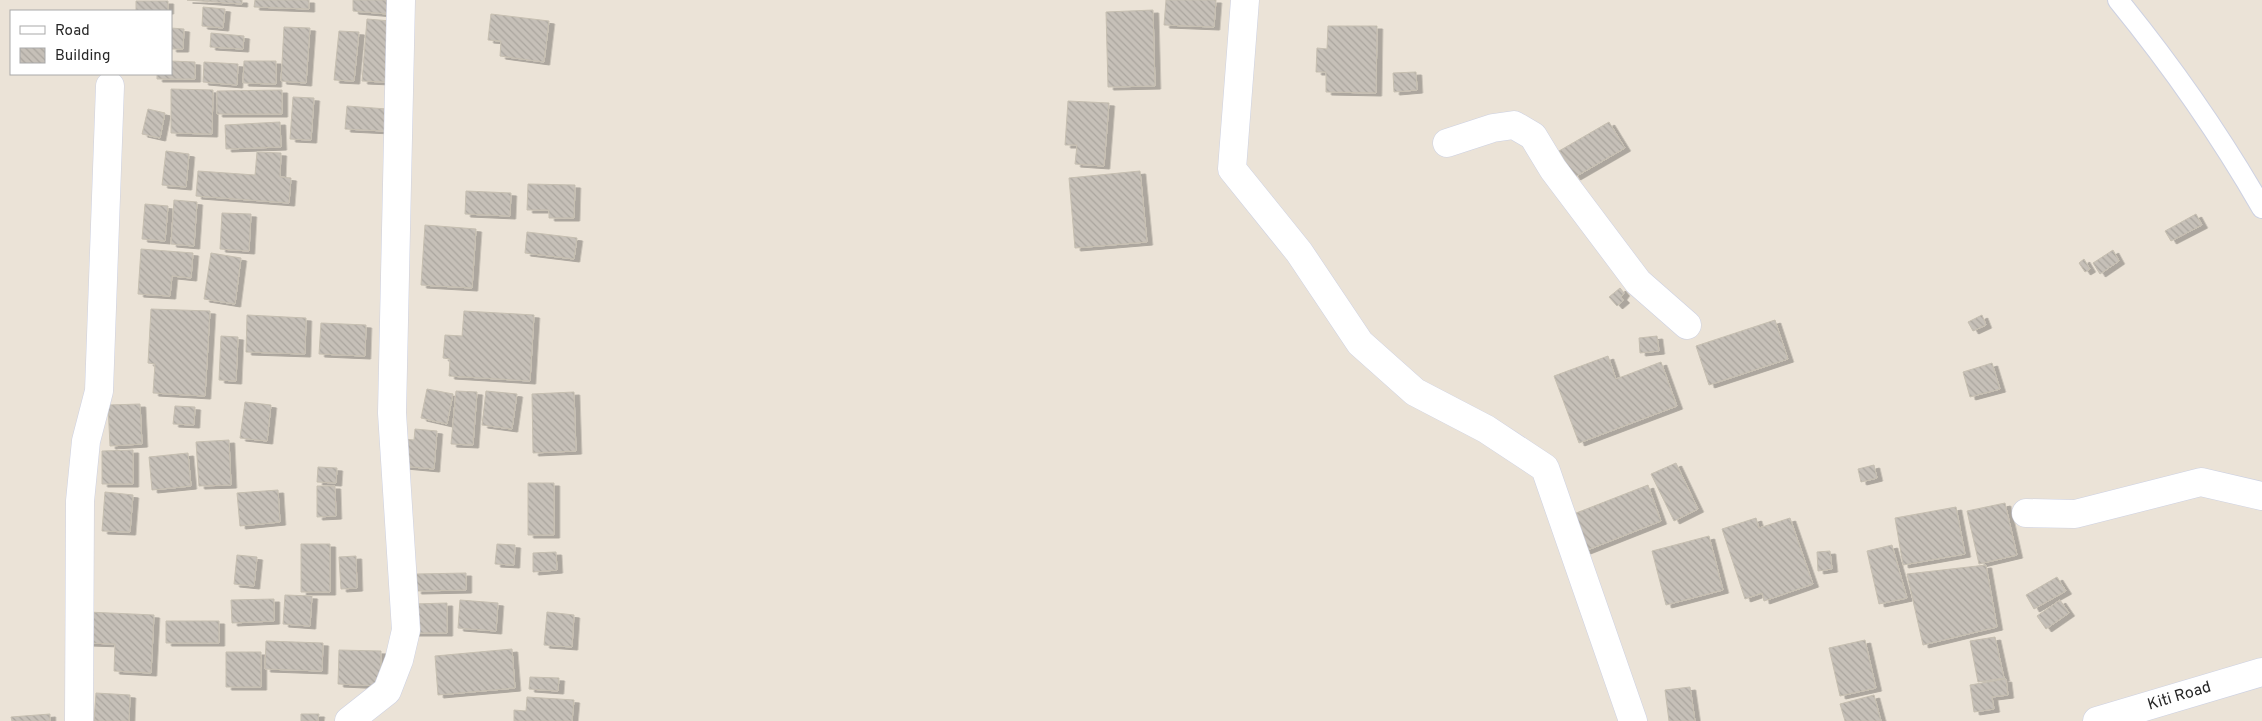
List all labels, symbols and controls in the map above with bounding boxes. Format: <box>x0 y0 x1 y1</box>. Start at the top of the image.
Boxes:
legend <box>10 10 172 75</box>
text: Road <box>55 22 90 41</box>
text: Building <box>55 47 110 66</box>
street label: Kiti Road <box>2145 678 2214 715</box>

